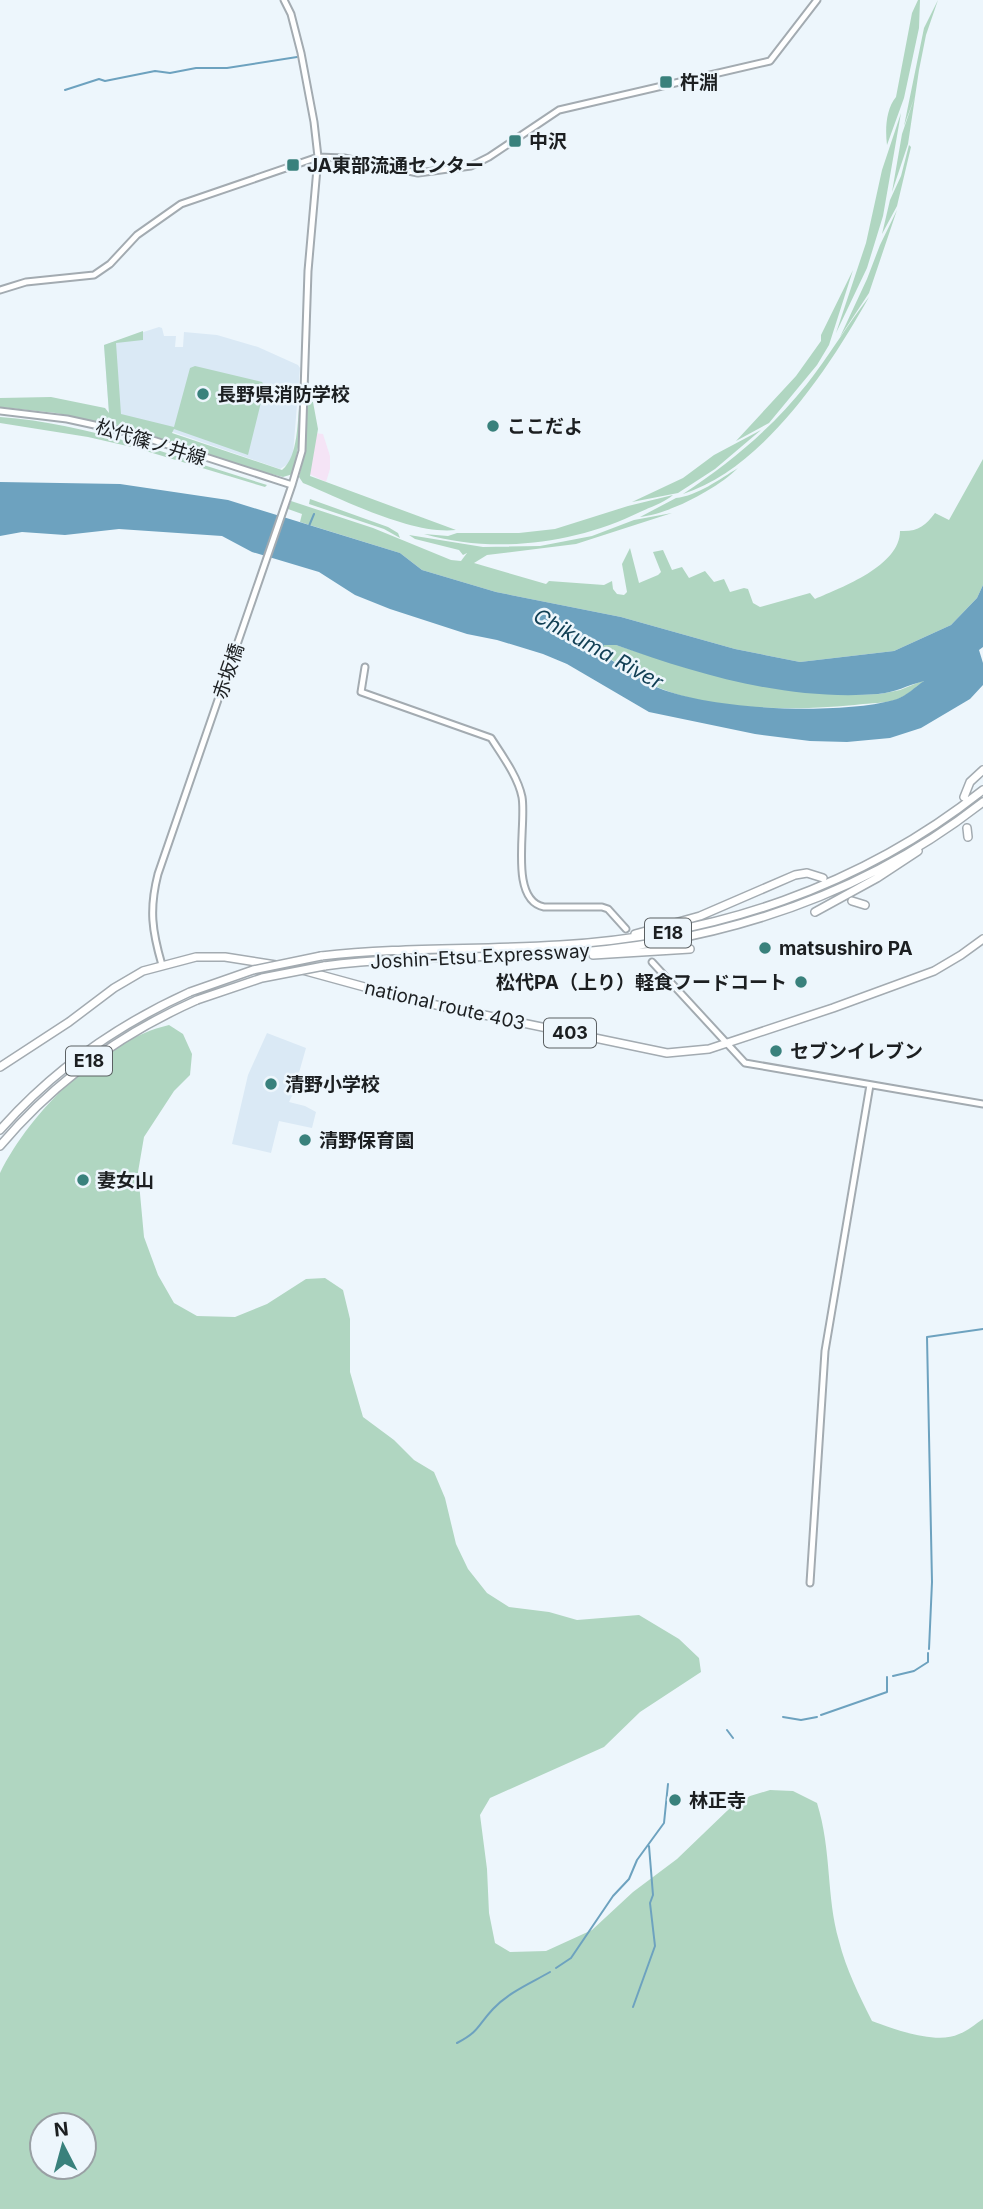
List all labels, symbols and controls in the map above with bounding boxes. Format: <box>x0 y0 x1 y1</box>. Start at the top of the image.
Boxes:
place label: 杵淵 <box>680 71 718 94</box>
marker: 杵淵 <box>658 74 674 90</box>
place label: 中沢 <box>529 130 567 153</box>
marker: 中沢 <box>507 133 523 149</box>
place label: JA東部流通センター <box>307 154 484 177</box>
marker: JA東部流通センター <box>285 157 301 173</box>
place label: 長野県消防学校 <box>217 383 350 406</box>
marker: 長野県消防学校 <box>195 386 211 402</box>
street label: 松代篠ノ井線 <box>93 415 209 470</box>
place label: ここだよ <box>507 415 583 438</box>
marker: ここだよ <box>485 418 501 434</box>
water label: Chikuma River <box>529 603 668 695</box>
street label: 赤坂橋 <box>208 640 249 702</box>
road number: E18 <box>645 918 691 948</box>
place label: matsushiro PA <box>779 937 913 960</box>
street label: Joshin-Etsu Expressway <box>369 939 591 974</box>
marker: matsushiro PA <box>757 940 773 956</box>
place label: 松代PA（上り）軽食フードコート <box>496 971 787 994</box>
marker: 松代PA（上り）軽食フードコート <box>793 974 809 990</box>
street label: national route 403 <box>362 976 527 1035</box>
road number: 403 <box>544 1018 596 1048</box>
place label: セブンイレブン <box>790 1040 923 1063</box>
marker: セブンイレブン <box>768 1043 784 1059</box>
road number: E18 <box>66 1046 112 1076</box>
place label: 清野小学校 <box>285 1073 380 1096</box>
marker: 清野小学校 <box>263 1076 279 1092</box>
place label: 清野保育園 <box>319 1129 414 1152</box>
marker: 清野保育園 <box>297 1132 313 1148</box>
place label: 妻女山 <box>97 1169 154 1192</box>
marker: 妻女山 <box>75 1172 91 1188</box>
place label: 林正寺 <box>689 1789 746 1812</box>
marker: 林正寺 <box>667 1792 683 1808</box>
north arrow <box>28 2111 98 2181</box>
text: N <box>53 2117 70 2142</box>

